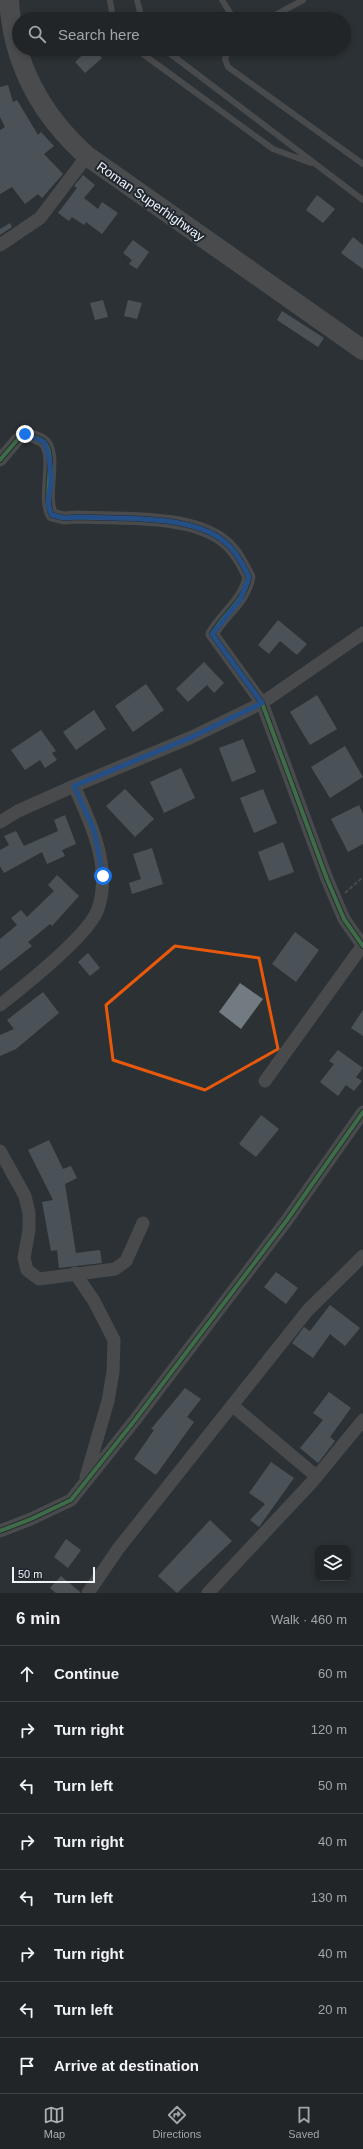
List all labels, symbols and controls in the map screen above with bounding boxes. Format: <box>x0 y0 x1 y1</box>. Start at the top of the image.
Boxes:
search box <box>12 12 351 56</box>
icon: search <box>26 23 48 45</box>
text: Search here <box>58 26 140 43</box>
street label: Roman Superhighway <box>94 159 208 245</box>
route end <box>16 425 34 443</box>
route start <box>94 867 112 885</box>
map controls <box>315 1545 351 1581</box>
button: layers <box>315 1545 351 1581</box>
scale bar <box>12 1565 95 1584</box>
text: 50 m <box>18 1568 42 1580</box>
text: 6 min <box>16 1609 60 1628</box>
text: Walk · 460 m <box>271 1612 347 1627</box>
icon: ahead <box>16 1663 38 1685</box>
text: Continue <box>54 1665 119 1682</box>
text: 60 m <box>318 1666 347 1681</box>
icon: right <box>16 1719 38 1741</box>
text: Turn right <box>54 1721 124 1738</box>
text: 120 m <box>311 1722 347 1737</box>
icon: left <box>16 1775 38 1797</box>
text: Turn left <box>54 1777 113 1794</box>
text: 50 m <box>318 1778 347 1793</box>
icon: right <box>16 1831 38 1853</box>
text: Turn right <box>54 1833 124 1850</box>
text: 40 m <box>318 1834 347 1849</box>
icon: left <box>16 1887 38 1909</box>
text: Turn left <box>54 1889 113 1906</box>
text: 130 m <box>311 1890 347 1905</box>
icon: right <box>16 1943 38 1965</box>
text: Turn right <box>54 1945 124 1962</box>
text: 40 m <box>318 1946 347 1961</box>
icon: left <box>16 1999 38 2021</box>
text: Turn left <box>54 2001 113 2018</box>
text: 20 m <box>318 2002 347 2017</box>
icon: arrive <box>16 2055 38 2077</box>
text: Arrive at destination <box>54 2057 199 2074</box>
tab: Map <box>43 2104 65 2140</box>
tab: Directions <box>152 2104 201 2140</box>
tab: Saved <box>288 2104 319 2140</box>

